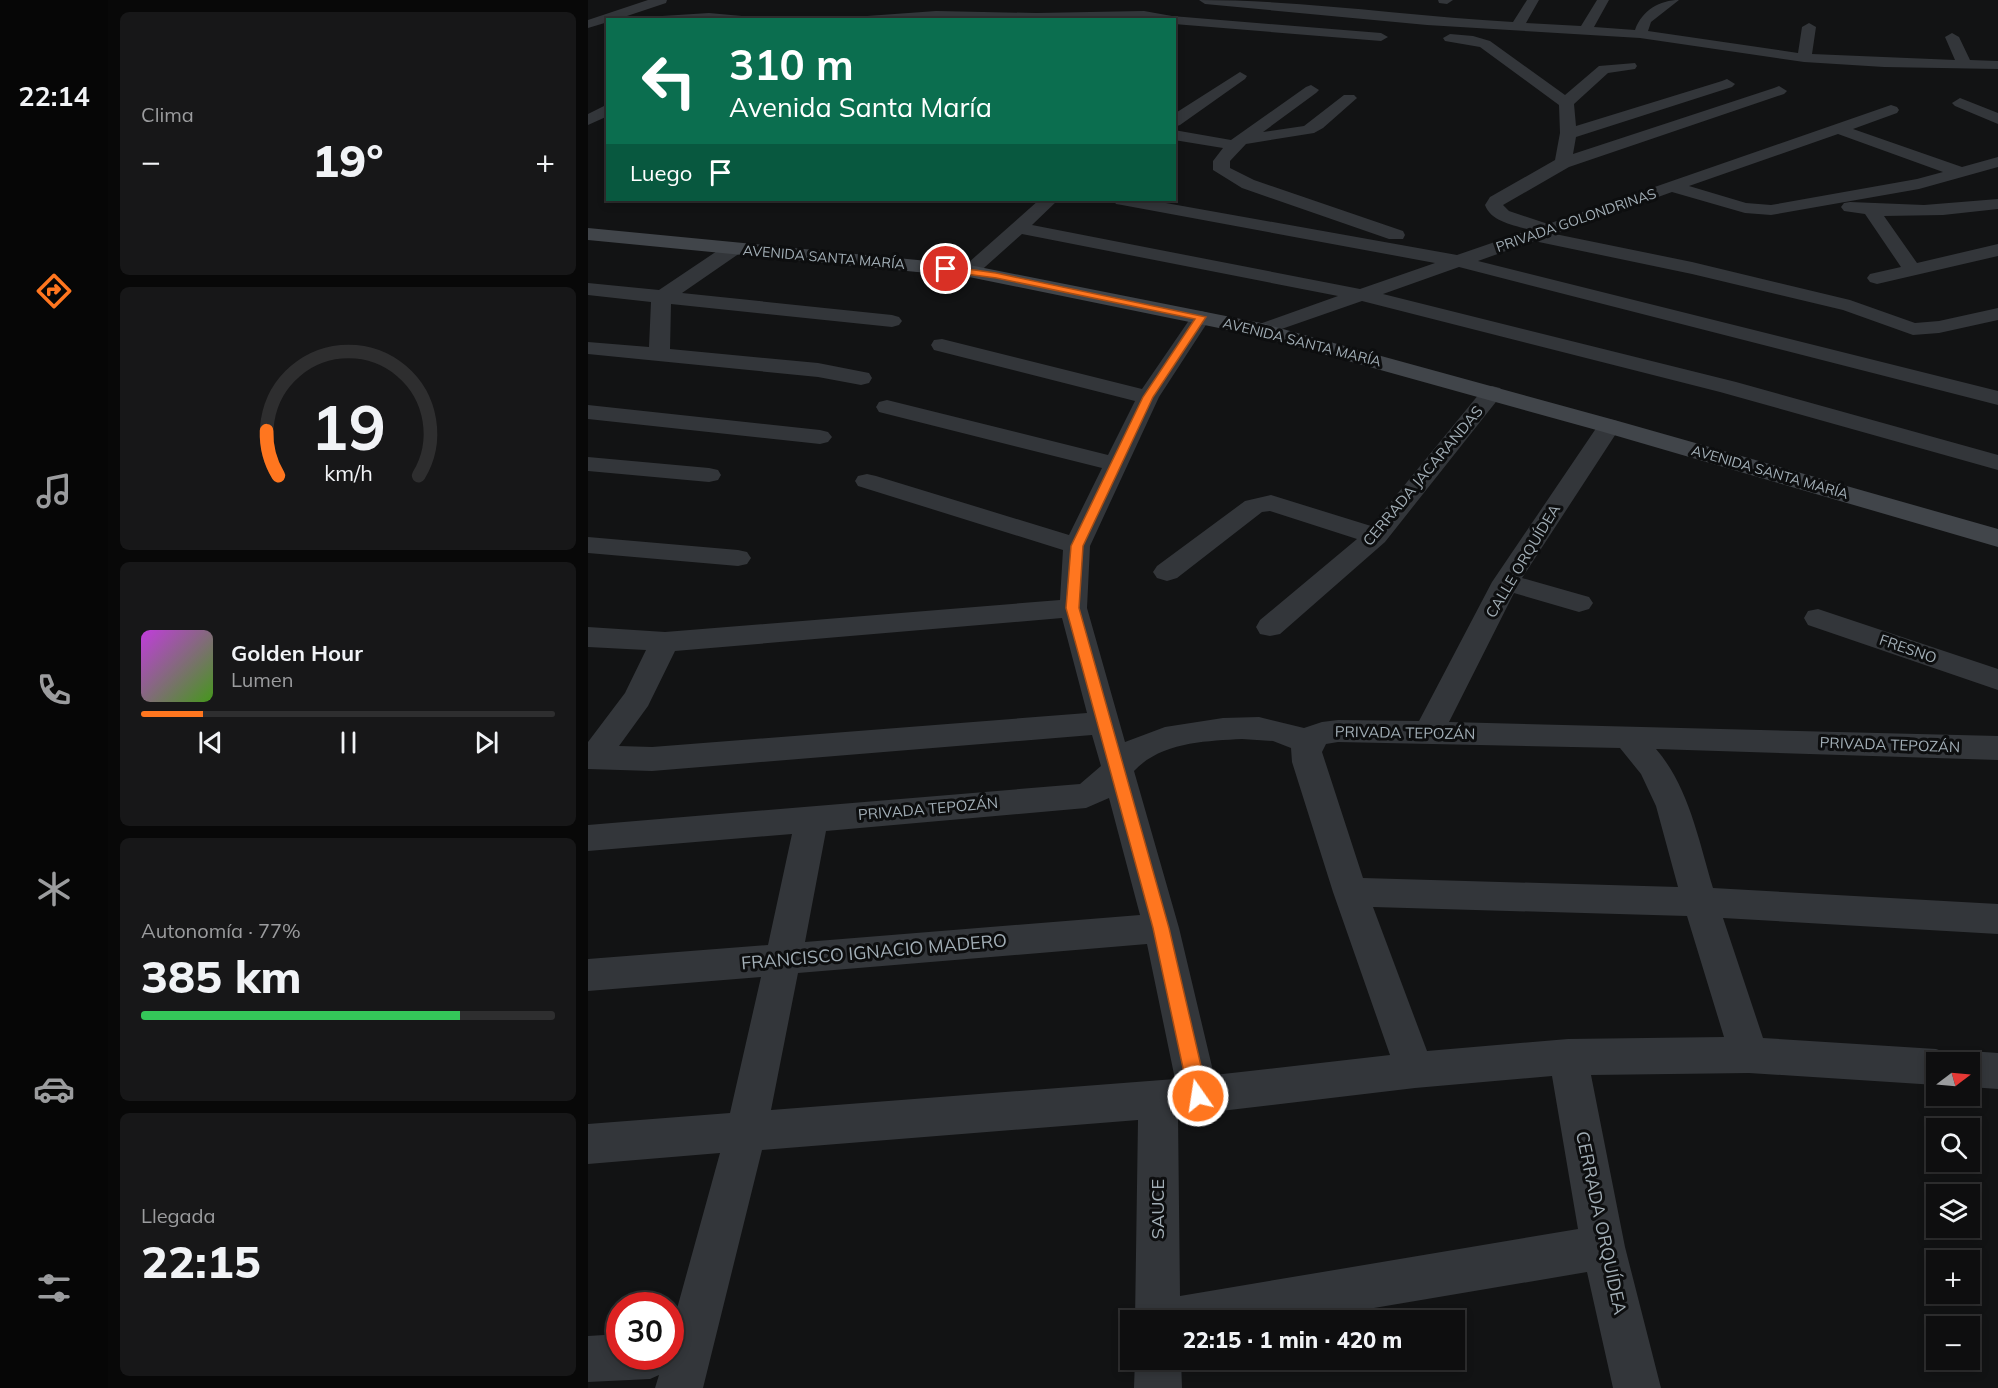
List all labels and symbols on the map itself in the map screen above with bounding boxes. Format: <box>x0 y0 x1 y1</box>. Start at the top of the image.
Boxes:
street label: PRIVADA GOLONDRINAS <box>1493 184 1659 256</box>
street label: AVENIDA SANTA MARÍA <box>742 241 906 273</box>
pin <box>920 243 971 294</box>
street label: AVENIDA SANTA MARÍA <box>1221 314 1384 371</box>
street label: CERRADA JACARANDAS <box>1358 402 1487 550</box>
street label: AVENIDA SANTA MARÍA <box>1689 441 1851 503</box>
street label: CALLE ORQUÍDEA <box>1481 500 1564 621</box>
street label: FRESNO <box>1877 630 1939 667</box>
street label: PRIVADA TEPOZÁN <box>1335 722 1475 743</box>
street label: PRIVADA TEPOZÁN <box>1819 733 1961 756</box>
street label: PRIVADA TEPOZÁN <box>857 793 999 824</box>
street label: FRANCISCO IGNACIO MADERO <box>740 928 1008 975</box>
north arrow <box>1926 1052 1980 1106</box>
position arrow <box>1166 1064 1230 1128</box>
street label: CERRADA ORQUÍDEA <box>1571 1129 1632 1317</box>
street label: SAUCE <box>1146 1179 1169 1239</box>
speed limit sign: 30 <box>606 1292 684 1370</box>

